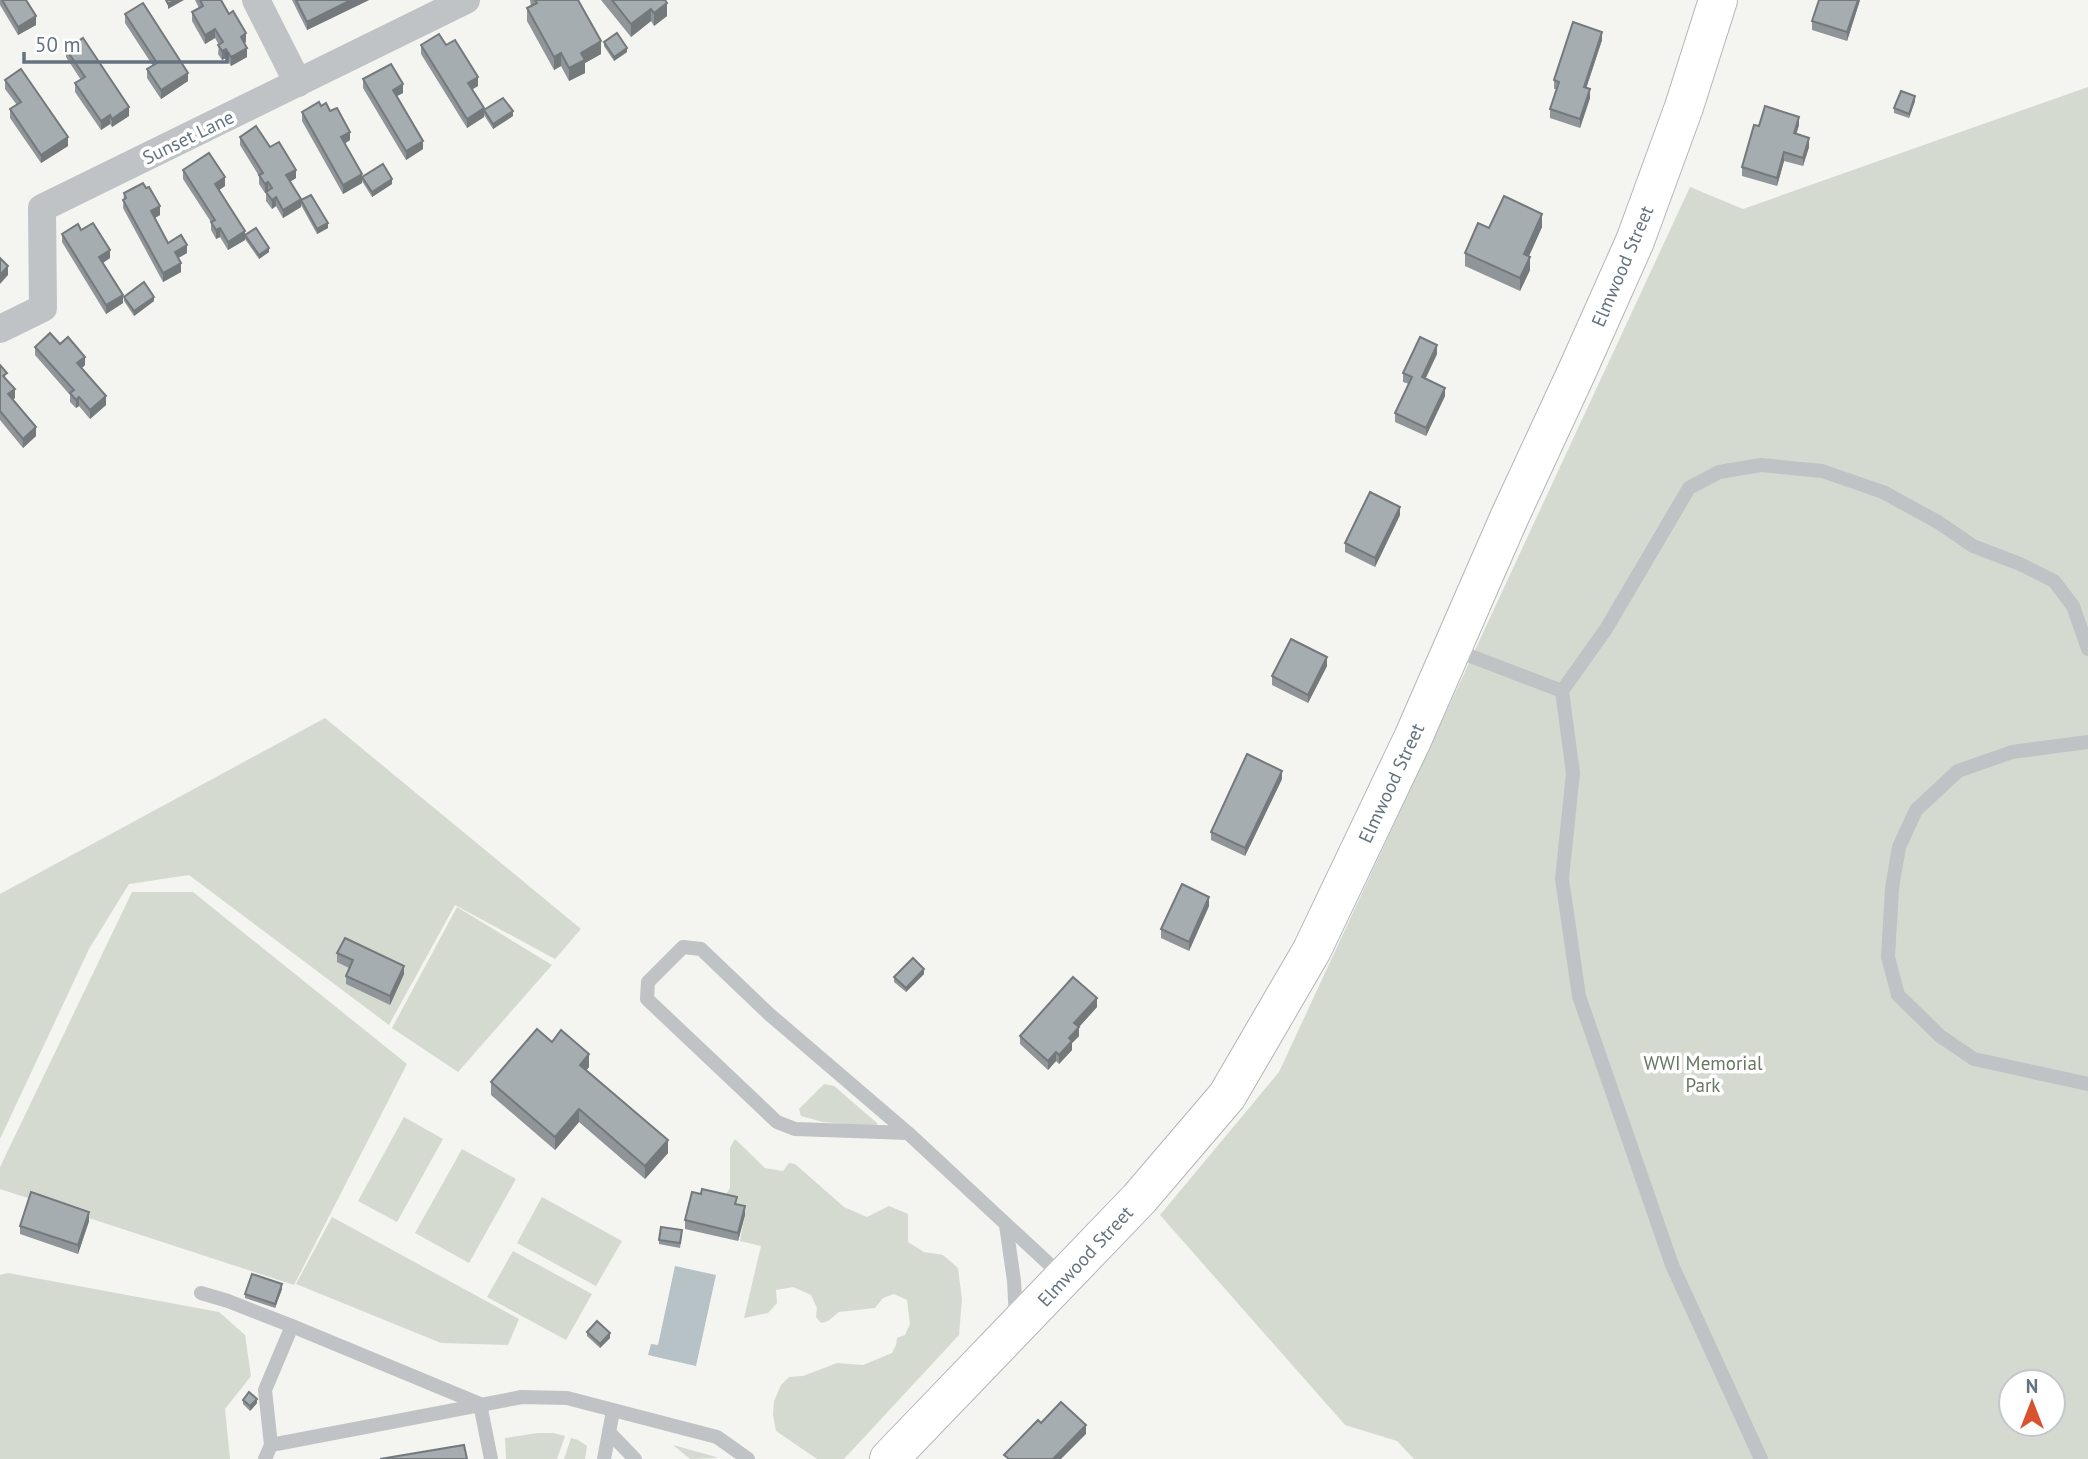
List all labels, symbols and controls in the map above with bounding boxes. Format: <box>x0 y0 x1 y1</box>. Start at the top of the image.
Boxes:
scale bar <box>24 21 228 65</box>
text: 50 m <box>35 31 81 58</box>
street label: Sunset Lane <box>138 105 238 169</box>
street label: Elmwood Street <box>1586 201 1658 330</box>
street label: Elmwood Street <box>1353 719 1429 847</box>
park label: WWI Memorial Park <box>1644 1051 1763 1097</box>
street label: Elmwood Street <box>1032 1200 1138 1311</box>
north arrow <box>1997 1368 2067 1438</box>
text: N <box>2026 1374 2038 1398</box>

